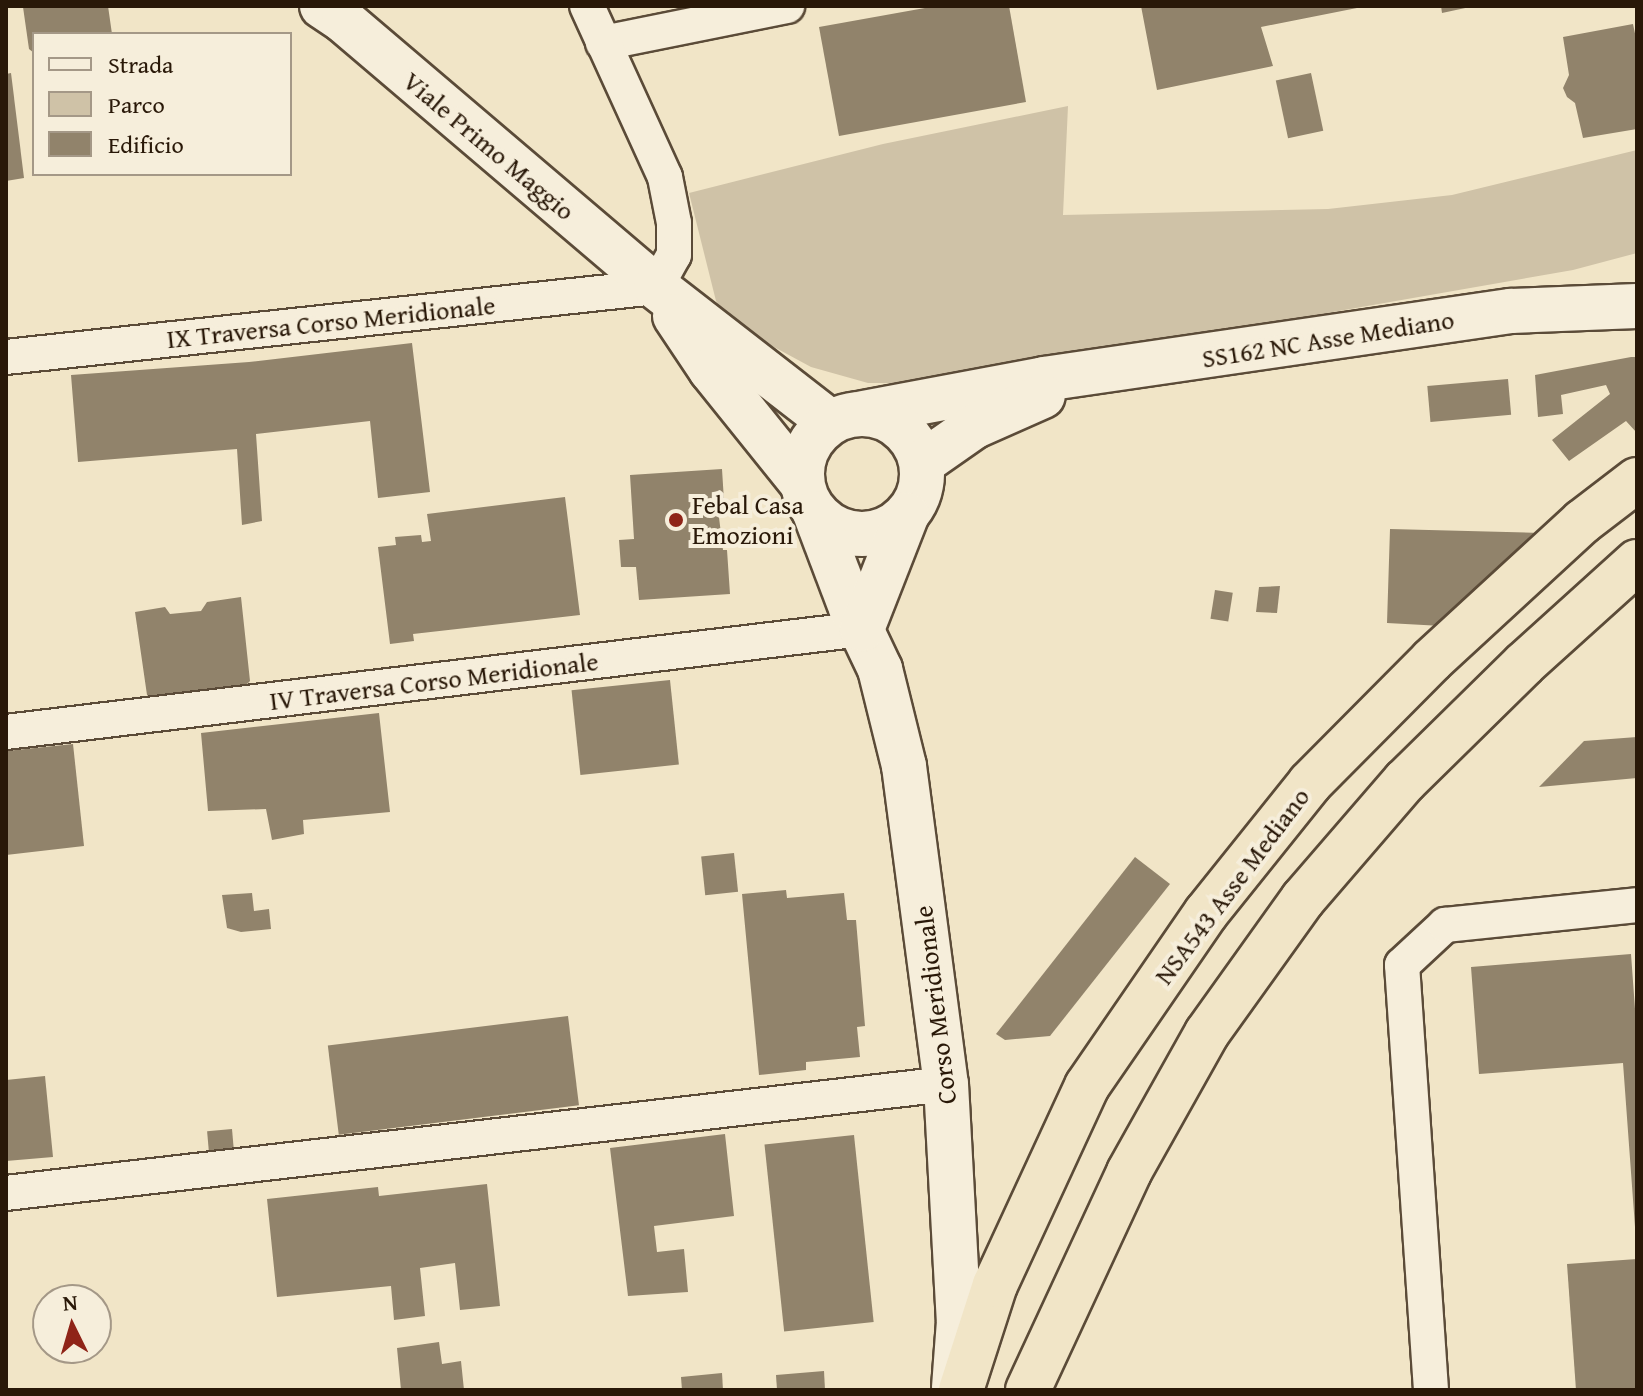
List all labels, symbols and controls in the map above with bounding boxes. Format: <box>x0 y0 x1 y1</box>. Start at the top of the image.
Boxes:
legend <box>32 32 292 176</box>
text: Strada <box>108 47 173 82</box>
street label: Viale Primo Maggio <box>397 65 581 227</box>
text: Parco <box>108 87 165 122</box>
text: Edificio <box>108 127 184 162</box>
street label: IX Traversa Corso Meridionale <box>165 289 497 355</box>
street label: SS162 NC Asse Mediano <box>1200 304 1456 374</box>
place label: Febal Casa Emozioni <box>692 489 804 550</box>
marker: Febal Casa Emozioni <box>667 511 685 529</box>
street label: IV Traversa Corso Meridionale <box>268 645 600 717</box>
street label: NSA543 Asse Mediano <box>1148 782 1316 990</box>
street label: Corso Meridionale <box>907 904 963 1106</box>
north arrow <box>32 1284 112 1364</box>
text: N <box>61 1286 79 1319</box>

